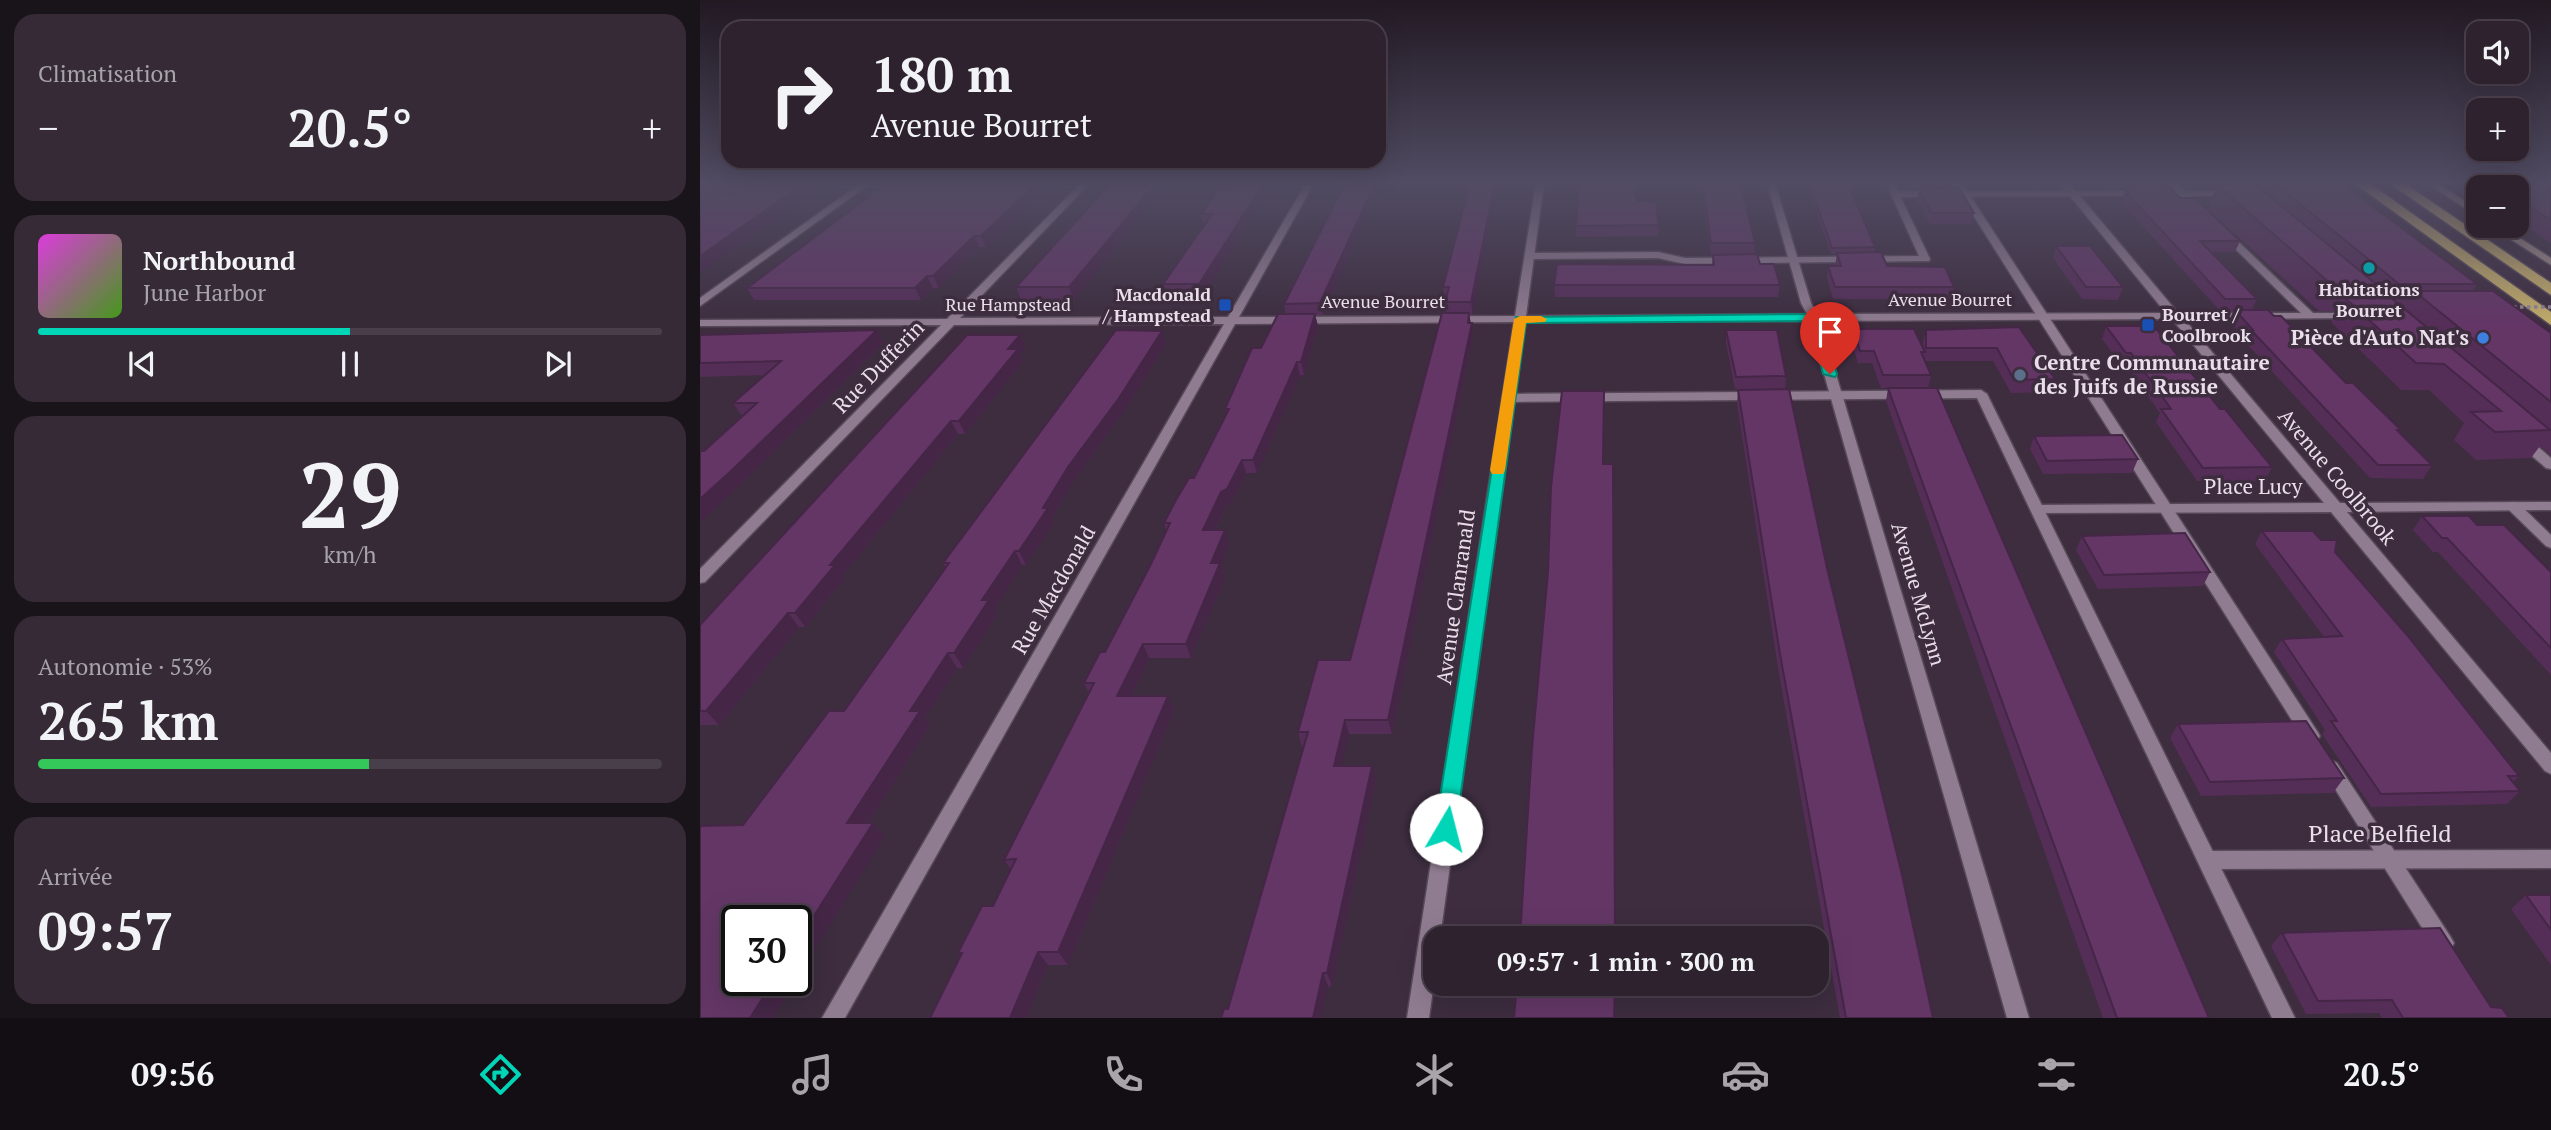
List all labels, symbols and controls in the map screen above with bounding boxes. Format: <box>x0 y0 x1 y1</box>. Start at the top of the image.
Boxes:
map controls <box>2466 21 2529 238</box>
button: sound <box>2466 21 2529 84</box>
text: 180 m <box>871 41 1013 106</box>
icon: right <box>756 49 847 140</box>
text: Climatisation <box>38 58 177 89</box>
text: 20.5° <box>287 93 413 162</box>
button: + <box>2466 98 2529 161</box>
text: − <box>38 103 58 153</box>
text: + <box>642 103 662 153</box>
text: Avenue Bourret <box>871 104 1092 146</box>
button: − <box>2466 175 2529 238</box>
text: Northbound <box>143 243 296 277</box>
marker: Habitations Bourret <box>2361 260 2377 276</box>
text: June Harbor <box>143 277 266 308</box>
place label: Habitations Bourret <box>2318 277 2420 322</box>
place label: Macdonald / Hampstead <box>1102 282 1211 327</box>
street label: Avenue Bourret <box>1888 287 2012 311</box>
street label: Avenue Bourret <box>1321 289 1445 313</box>
street label: Rue Hampstead <box>945 292 1071 316</box>
marker: Macdonald / Hampstead <box>1217 297 1233 313</box>
pin <box>1800 302 1860 374</box>
place label: Bourret / Coolbrook <box>2162 302 2251 347</box>
street label: Rue Dufferin <box>827 313 930 419</box>
icon: arrive <box>1811 313 1849 351</box>
marker: Bourret / Coolbrook <box>2140 317 2156 333</box>
place label: Pièce d'Auto Nat's <box>2291 323 2469 351</box>
marker: Pièce d'Auto Nat's <box>2475 330 2491 346</box>
icon: previous <box>123 345 161 383</box>
icon: pause <box>331 345 369 383</box>
icon: next <box>539 345 577 383</box>
place label: Centre Communautaire des Juifs de Russie <box>2034 348 2270 400</box>
marker: Centre Communautaire des Juifs de Russie <box>2012 367 2028 383</box>
street label: Avenue Coolbrook <box>2272 402 2403 551</box>
text: 29 <box>299 433 401 554</box>
street label: Place Lucy <box>2204 472 2303 500</box>
street label: Avenue Clanranald <box>1429 507 1481 686</box>
street label: Avenue McLynn <box>1885 519 1953 669</box>
street label: Rue Macdonald <box>1005 520 1101 659</box>
text: km/h <box>323 539 377 570</box>
text: Autonomie · 53% <box>38 651 213 682</box>
text: 265 km <box>38 686 219 755</box>
position arrow <box>1409 792 1483 866</box>
street label: Place Belfield <box>2308 817 2452 849</box>
text: Arrivée <box>38 861 113 892</box>
text: 09:57 <box>38 896 173 965</box>
speed limit sign: 30 <box>721 905 812 996</box>
text: 09:57 · 1 min · 300 m <box>1497 944 1755 978</box>
icon: directions <box>476 1050 525 1099</box>
icon: music <box>788 1050 837 1099</box>
icon: phone <box>1099 1050 1148 1099</box>
icon: climate <box>1410 1050 1459 1099</box>
icon: car <box>1721 1050 1770 1099</box>
icon: filters <box>2032 1050 2081 1099</box>
text: 09:56 <box>131 1053 214 1095</box>
text: 20.5° <box>2343 1053 2420 1095</box>

